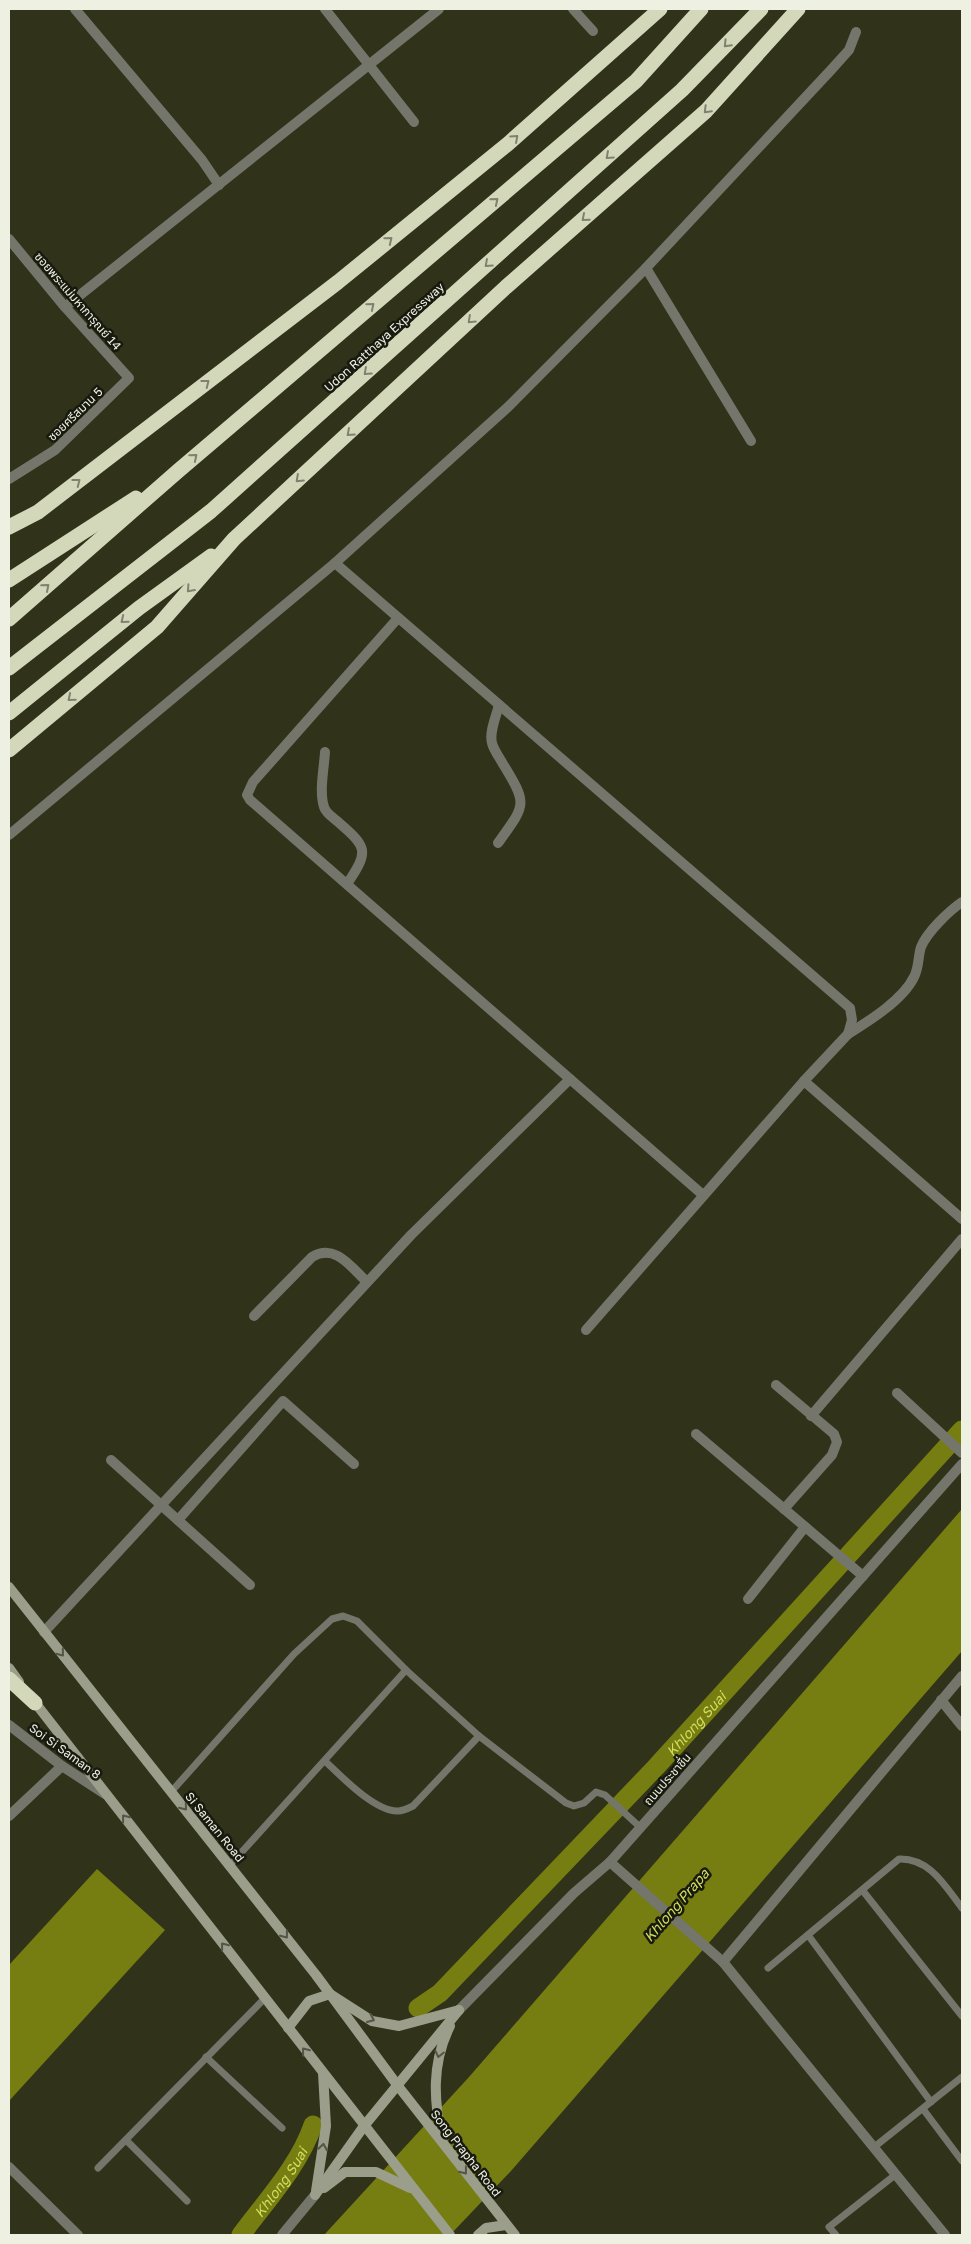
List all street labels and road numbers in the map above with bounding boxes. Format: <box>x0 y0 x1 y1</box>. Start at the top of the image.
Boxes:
street label: ซอยพระแม่มหาการุณย์ 14 <box>31 249 125 353</box>
street label: Udon Ratthaya Expressway <box>321 279 447 395</box>
street label: ซอยศรีสมาน 5 <box>44 384 106 444</box>
street label: Soi Si Saman 8 <box>26 1720 104 1782</box>
street label: ถนนประชาชื่น <box>639 1749 694 1808</box>
street label: Si Saman Road <box>182 1789 248 1865</box>
street label: Song Prapha Road <box>428 2107 504 2199</box>

